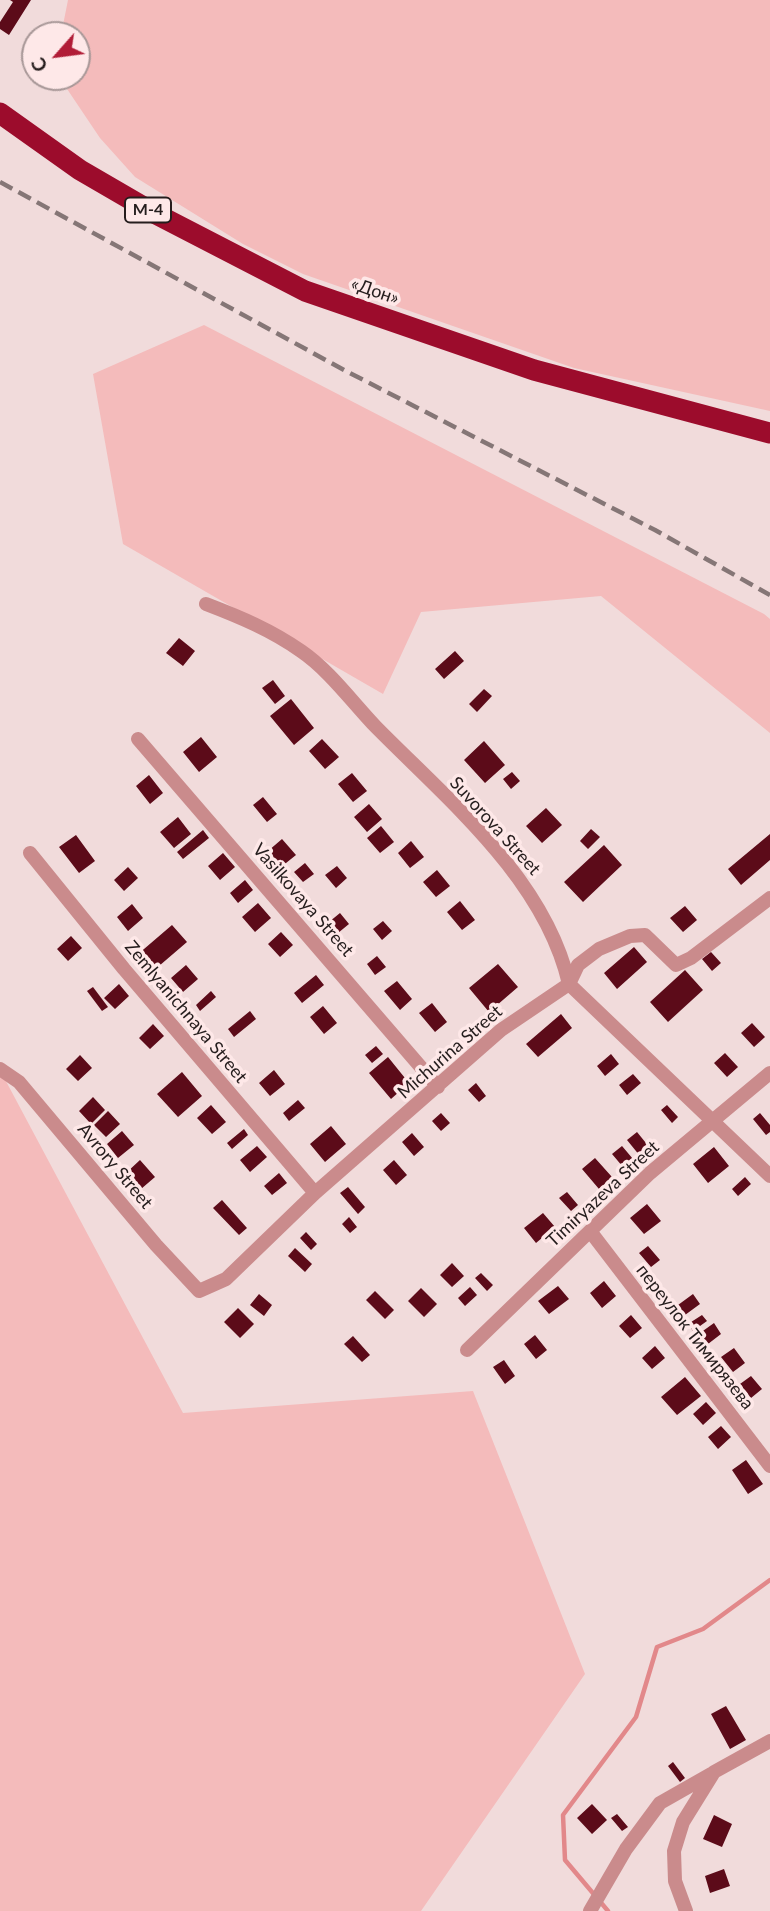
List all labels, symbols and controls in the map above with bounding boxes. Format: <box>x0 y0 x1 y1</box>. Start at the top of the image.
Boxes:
north arrow <box>21 21 91 91</box>
text: С <box>26 54 52 76</box>
road number: М-4 <box>125 198 171 222</box>
street label: «Дон» <box>348 273 402 309</box>
street label: Suvorova Street <box>445 772 545 880</box>
street label: Vasilkovaya Street <box>248 839 358 961</box>
street label: Zemlyanichnaya Street <box>120 937 252 1087</box>
street label: Michurina Street <box>393 1001 507 1103</box>
street label: Avrory Street <box>73 1119 157 1213</box>
street label: Timiryazeva Street <box>542 1136 664 1252</box>
street label: переулок Тимирязева <box>632 1260 758 1414</box>

